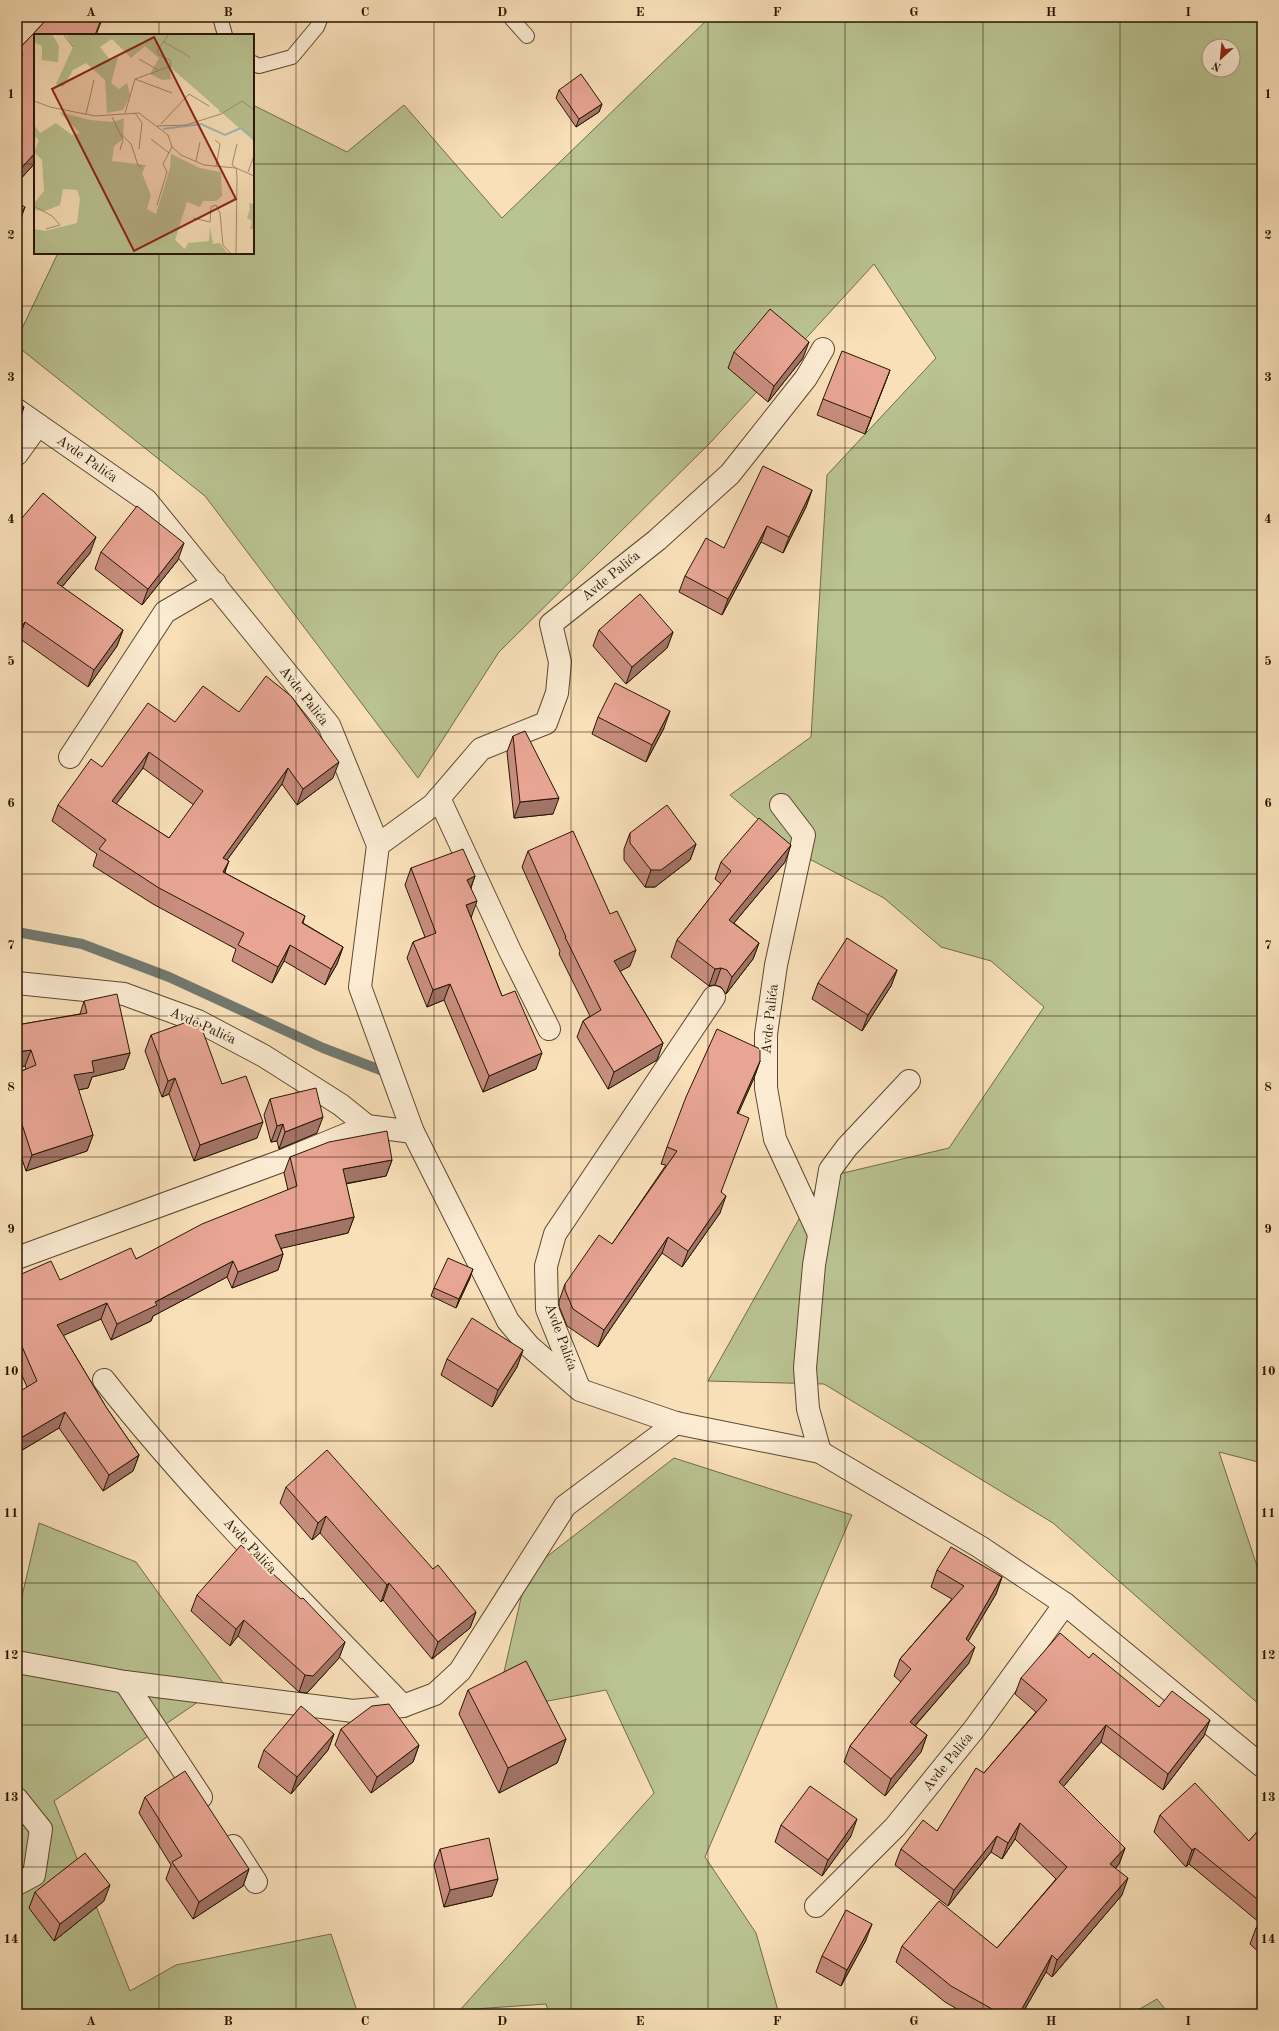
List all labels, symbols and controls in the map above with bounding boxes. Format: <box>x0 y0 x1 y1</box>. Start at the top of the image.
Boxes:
text: A <box>86 6 96 19</box>
text: B <box>223 6 233 19</box>
text: C <box>361 6 369 19</box>
text: D <box>497 6 507 19</box>
text: E <box>636 6 645 19</box>
text: F <box>773 6 782 19</box>
text: G <box>909 6 919 19</box>
text: H <box>1046 6 1057 19</box>
text: I <box>1185 6 1191 19</box>
inset map <box>34 34 254 254</box>
north arrow <box>1201 38 1241 78</box>
text: N <box>1210 58 1223 72</box>
text: 1 <box>7 88 15 101</box>
text: 1 <box>1264 88 1272 101</box>
text: 2 <box>7 229 15 242</box>
text: 2 <box>1264 229 1272 242</box>
text: 3 <box>7 371 15 384</box>
text: 3 <box>1264 371 1272 384</box>
street label: Avde Palića <box>54 433 120 485</box>
text: 4 <box>7 513 15 526</box>
text: 4 <box>1264 513 1272 526</box>
street label: Avde Palića <box>579 548 643 604</box>
text: 5 <box>7 655 15 668</box>
text: 5 <box>1264 655 1272 668</box>
street label: Avde Palića <box>277 664 331 728</box>
text: 6 <box>7 797 15 810</box>
text: 6 <box>1264 797 1272 810</box>
text: 7 <box>7 939 15 952</box>
text: 7 <box>1264 939 1272 952</box>
street label: Avde Palića <box>759 983 781 1055</box>
street label: Avde Palića <box>168 1005 238 1047</box>
text: 8 <box>7 1081 15 1094</box>
text: 8 <box>1264 1081 1272 1094</box>
text: 9 <box>7 1223 15 1236</box>
text: 9 <box>1264 1223 1272 1236</box>
street label: Avde Palića <box>542 1301 580 1373</box>
text: 10 <box>3 1365 19 1378</box>
text: 10 <box>1260 1365 1276 1378</box>
text: 11 <box>3 1507 19 1520</box>
text: 11 <box>1260 1507 1276 1520</box>
street label: Avde Palića <box>221 1515 279 1577</box>
text: 12 <box>3 1649 19 1662</box>
text: 12 <box>1260 1649 1276 1662</box>
street label: Avde Palića <box>920 1730 976 1794</box>
text: 13 <box>3 1791 19 1804</box>
text: 13 <box>1260 1791 1276 1804</box>
text: 14 <box>3 1933 19 1946</box>
text: 14 <box>1260 1933 1276 1946</box>
text: A <box>86 2015 96 2028</box>
text: B <box>223 2015 233 2028</box>
text: C <box>361 2015 369 2028</box>
text: D <box>497 2015 507 2028</box>
text: E <box>636 2015 645 2028</box>
text: F <box>773 2015 782 2028</box>
text: G <box>909 2015 919 2028</box>
text: H <box>1046 2015 1057 2028</box>
text: I <box>1185 2015 1191 2028</box>

